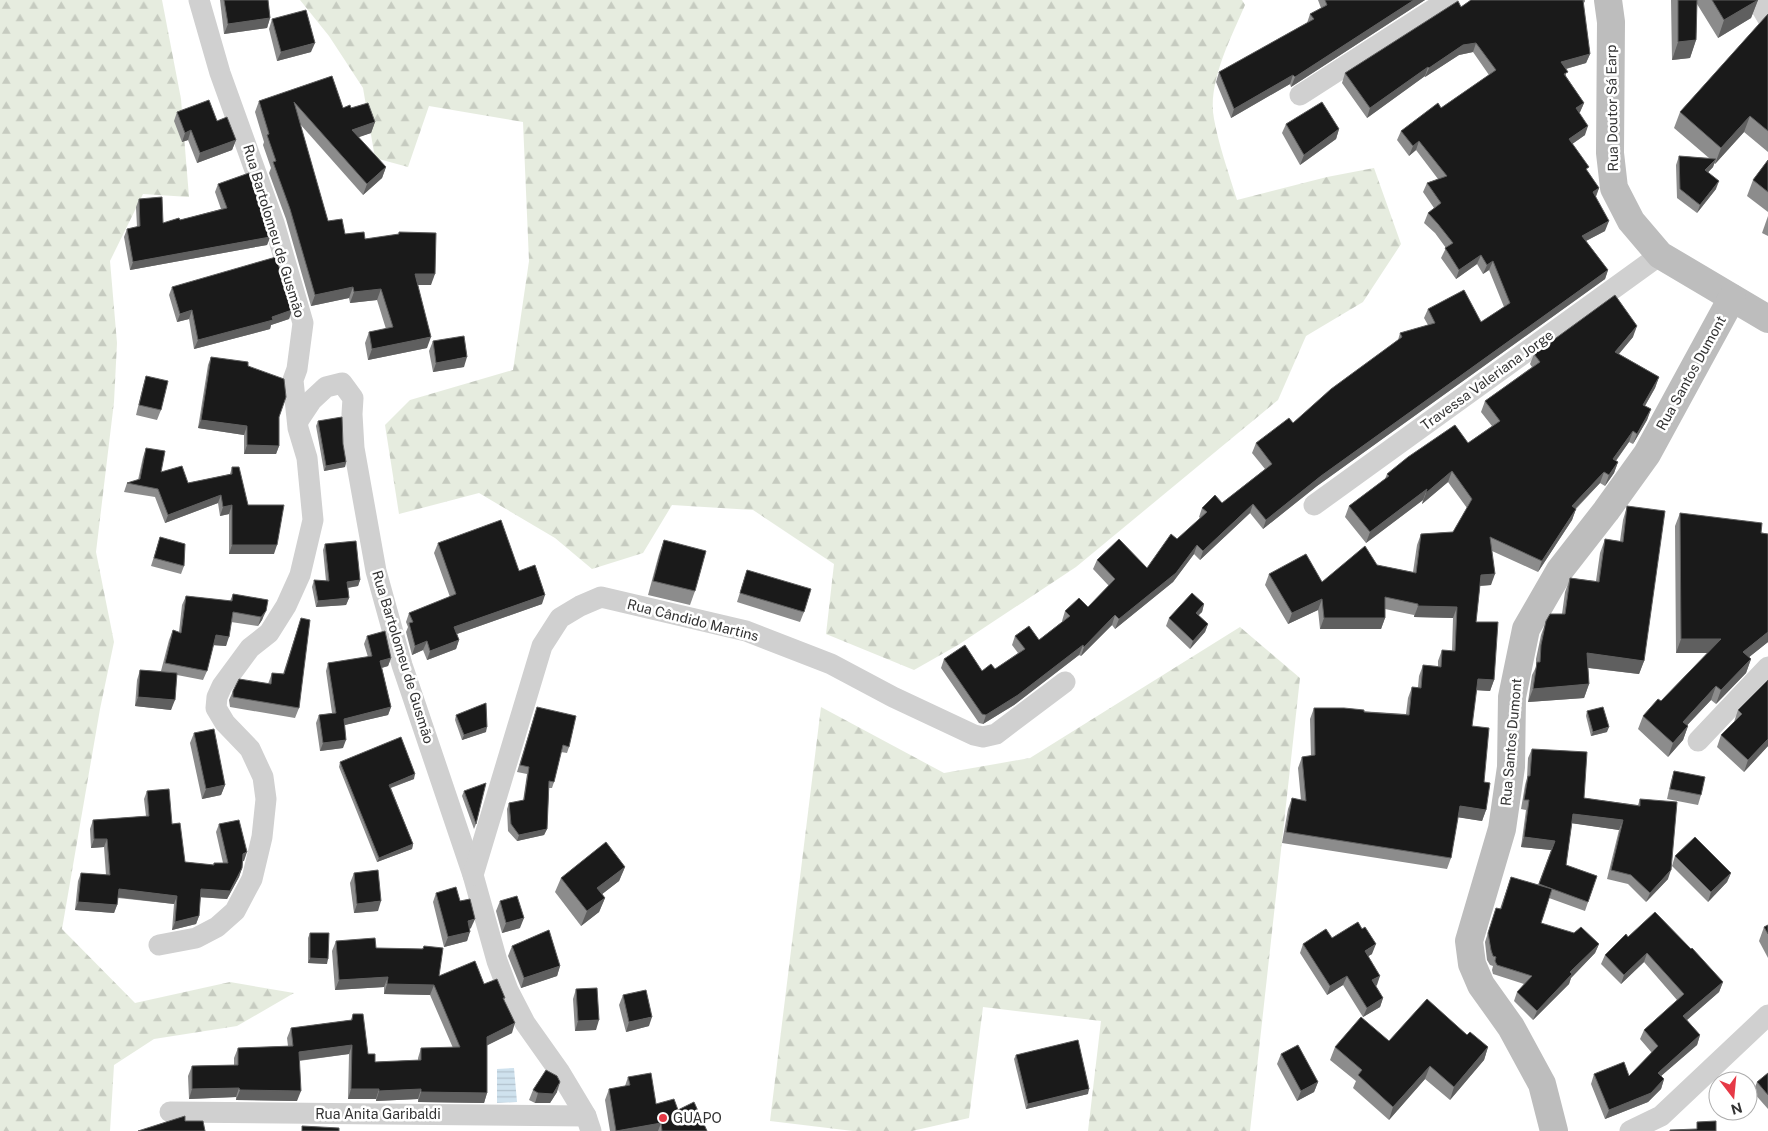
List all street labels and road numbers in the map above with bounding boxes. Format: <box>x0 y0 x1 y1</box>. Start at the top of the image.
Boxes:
street label: Rua Doutor Sá Earp <box>1603 44 1621 172</box>
street label: Rua Bartolomeu de Gusmão <box>240 143 308 320</box>
street label: Rua Santos Dumont <box>1653 313 1729 433</box>
street label: Travessa Valeriana Jorge <box>1418 327 1556 433</box>
street label: Rua Bartolomeu de Gusmão <box>369 569 437 746</box>
street label: Rua Cândido Martins <box>626 596 760 644</box>
street label: Rua Santos Dumont <box>1497 677 1525 807</box>
street label: Rua Anita Garibaldi <box>315 1106 441 1122</box>

